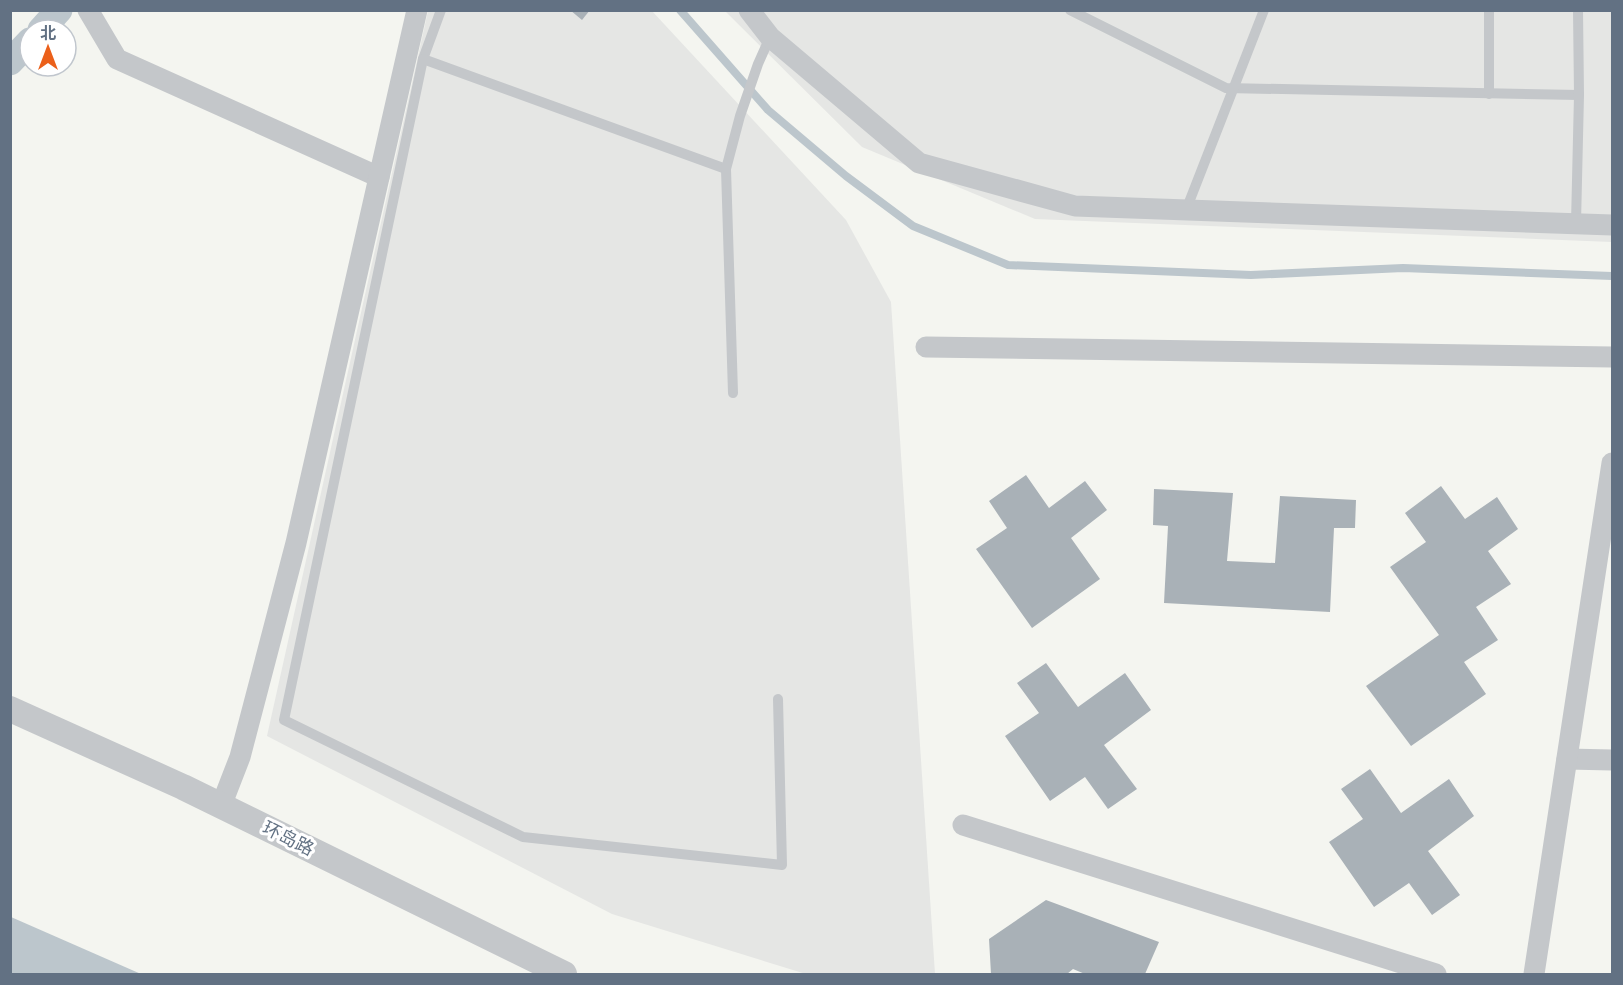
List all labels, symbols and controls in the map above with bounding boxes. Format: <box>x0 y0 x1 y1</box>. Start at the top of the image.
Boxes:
north arrow <box>18 18 78 78</box>
text: 北 <box>40 23 56 45</box>
street label: 环岛路 <box>258 816 318 862</box>

